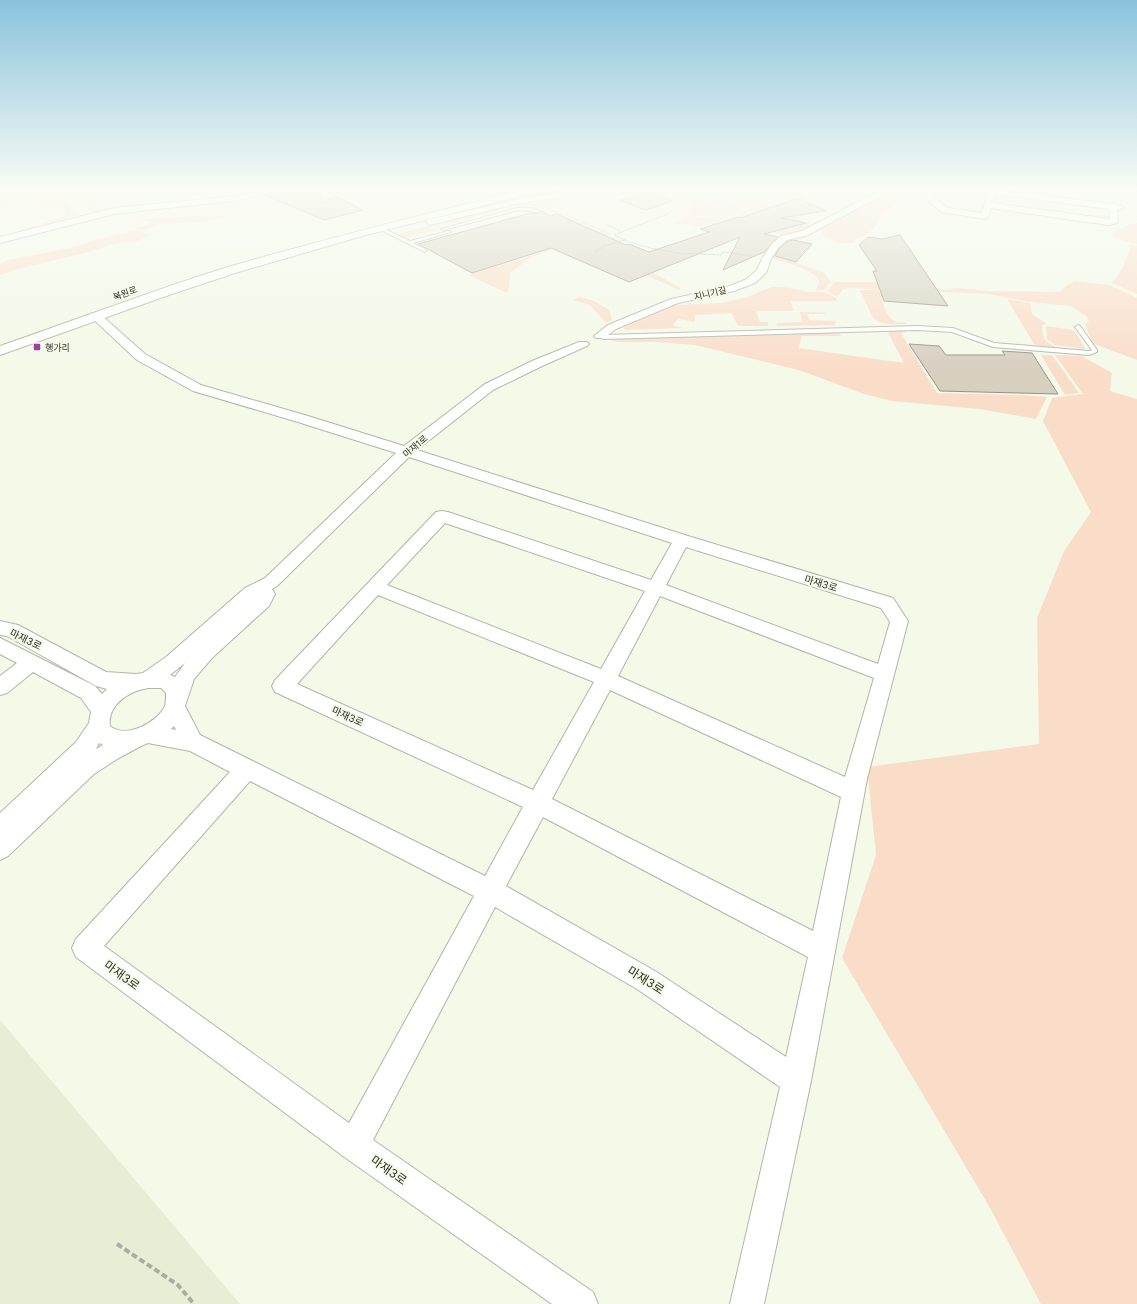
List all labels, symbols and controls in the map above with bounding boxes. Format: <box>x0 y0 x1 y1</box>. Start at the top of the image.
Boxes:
street label: 북원로 <box>111 284 139 302</box>
street label: 지니기길 <box>693 284 727 302</box>
marker: 행가리 <box>32 342 42 352</box>
place label: 행가리 <box>45 342 70 353</box>
street label: 마재1로 <box>401 433 429 459</box>
street label: 마재3로 <box>803 572 839 594</box>
street label: 마재3로 <box>8 626 44 652</box>
street label: 마재3로 <box>330 703 366 729</box>
street label: 마재3로 <box>101 957 143 993</box>
street label: 마재3로 <box>625 963 667 997</box>
street label: 마재3로 <box>368 1152 410 1188</box>

